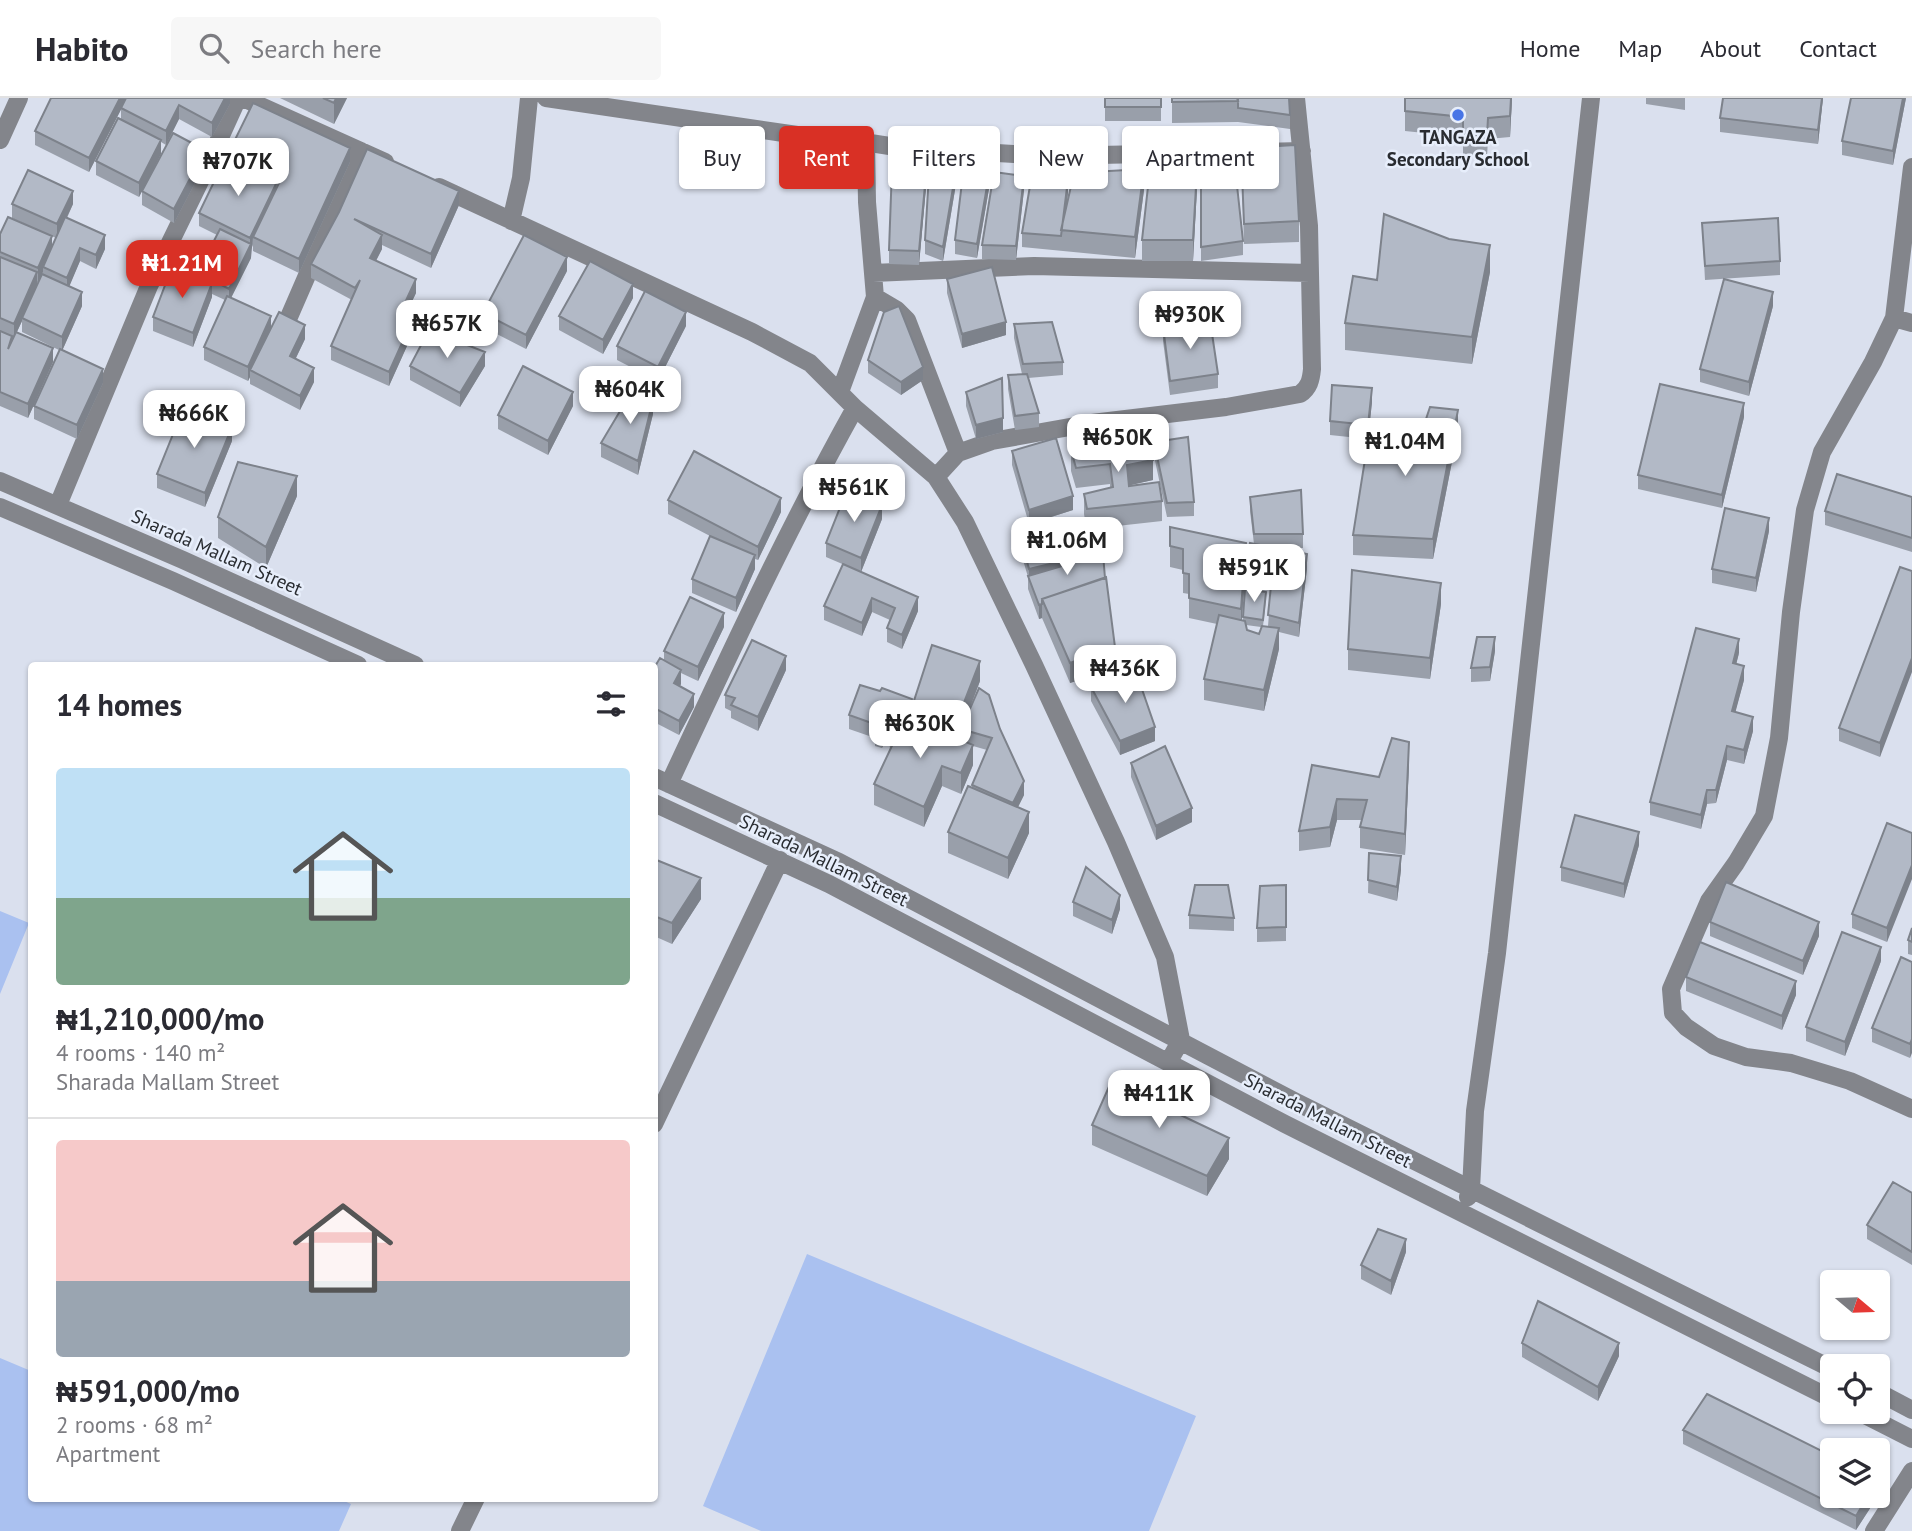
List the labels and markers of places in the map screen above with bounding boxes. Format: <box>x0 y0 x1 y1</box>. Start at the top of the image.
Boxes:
marker: TANGAZA Secondary School <box>1450 107 1466 123</box>
place label: TANGAZA Secondary School <box>1387 125 1530 171</box>
pin: ₦707K <box>189 139 287 198</box>
pin: ₦1.21M <box>125 240 239 300</box>
pin: ₦930K <box>1141 292 1239 351</box>
pin: ₦657K <box>398 300 496 360</box>
pin: ₦604K <box>581 366 679 426</box>
pin: ₦666K <box>145 390 243 450</box>
pin: ₦650K <box>1069 414 1167 474</box>
pin: ₦1.04M <box>1348 418 1462 478</box>
pin: ₦561K <box>805 464 903 524</box>
pin: ₦1.06M <box>1010 518 1124 577</box>
pin: ₦591K <box>1205 545 1303 604</box>
pin: ₦436K <box>1076 646 1174 705</box>
pin: ₦630K <box>871 700 969 760</box>
pin: ₦411K <box>1110 1070 1208 1130</box>

